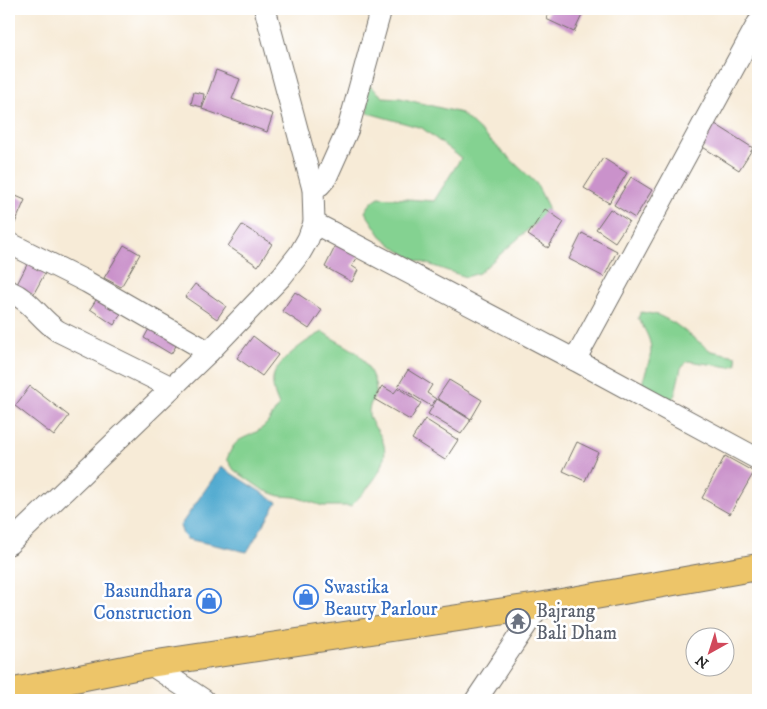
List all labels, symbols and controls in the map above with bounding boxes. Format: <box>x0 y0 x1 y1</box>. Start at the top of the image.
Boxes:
place label: Swastika Beauty Parlour <box>324 576 438 621</box>
place label: Basundhara Construction <box>93 580 192 625</box>
shop icon: Swastika Beauty Parlour <box>293 584 319 610</box>
shop icon: Basundhara Construction <box>196 588 222 614</box>
place label: Bajrang Bali Dham <box>536 600 617 645</box>
temple icon: Bajrang Bali Dham <box>505 608 531 634</box>
north arrow <box>684 626 734 676</box>
text: N <box>692 650 713 672</box>

